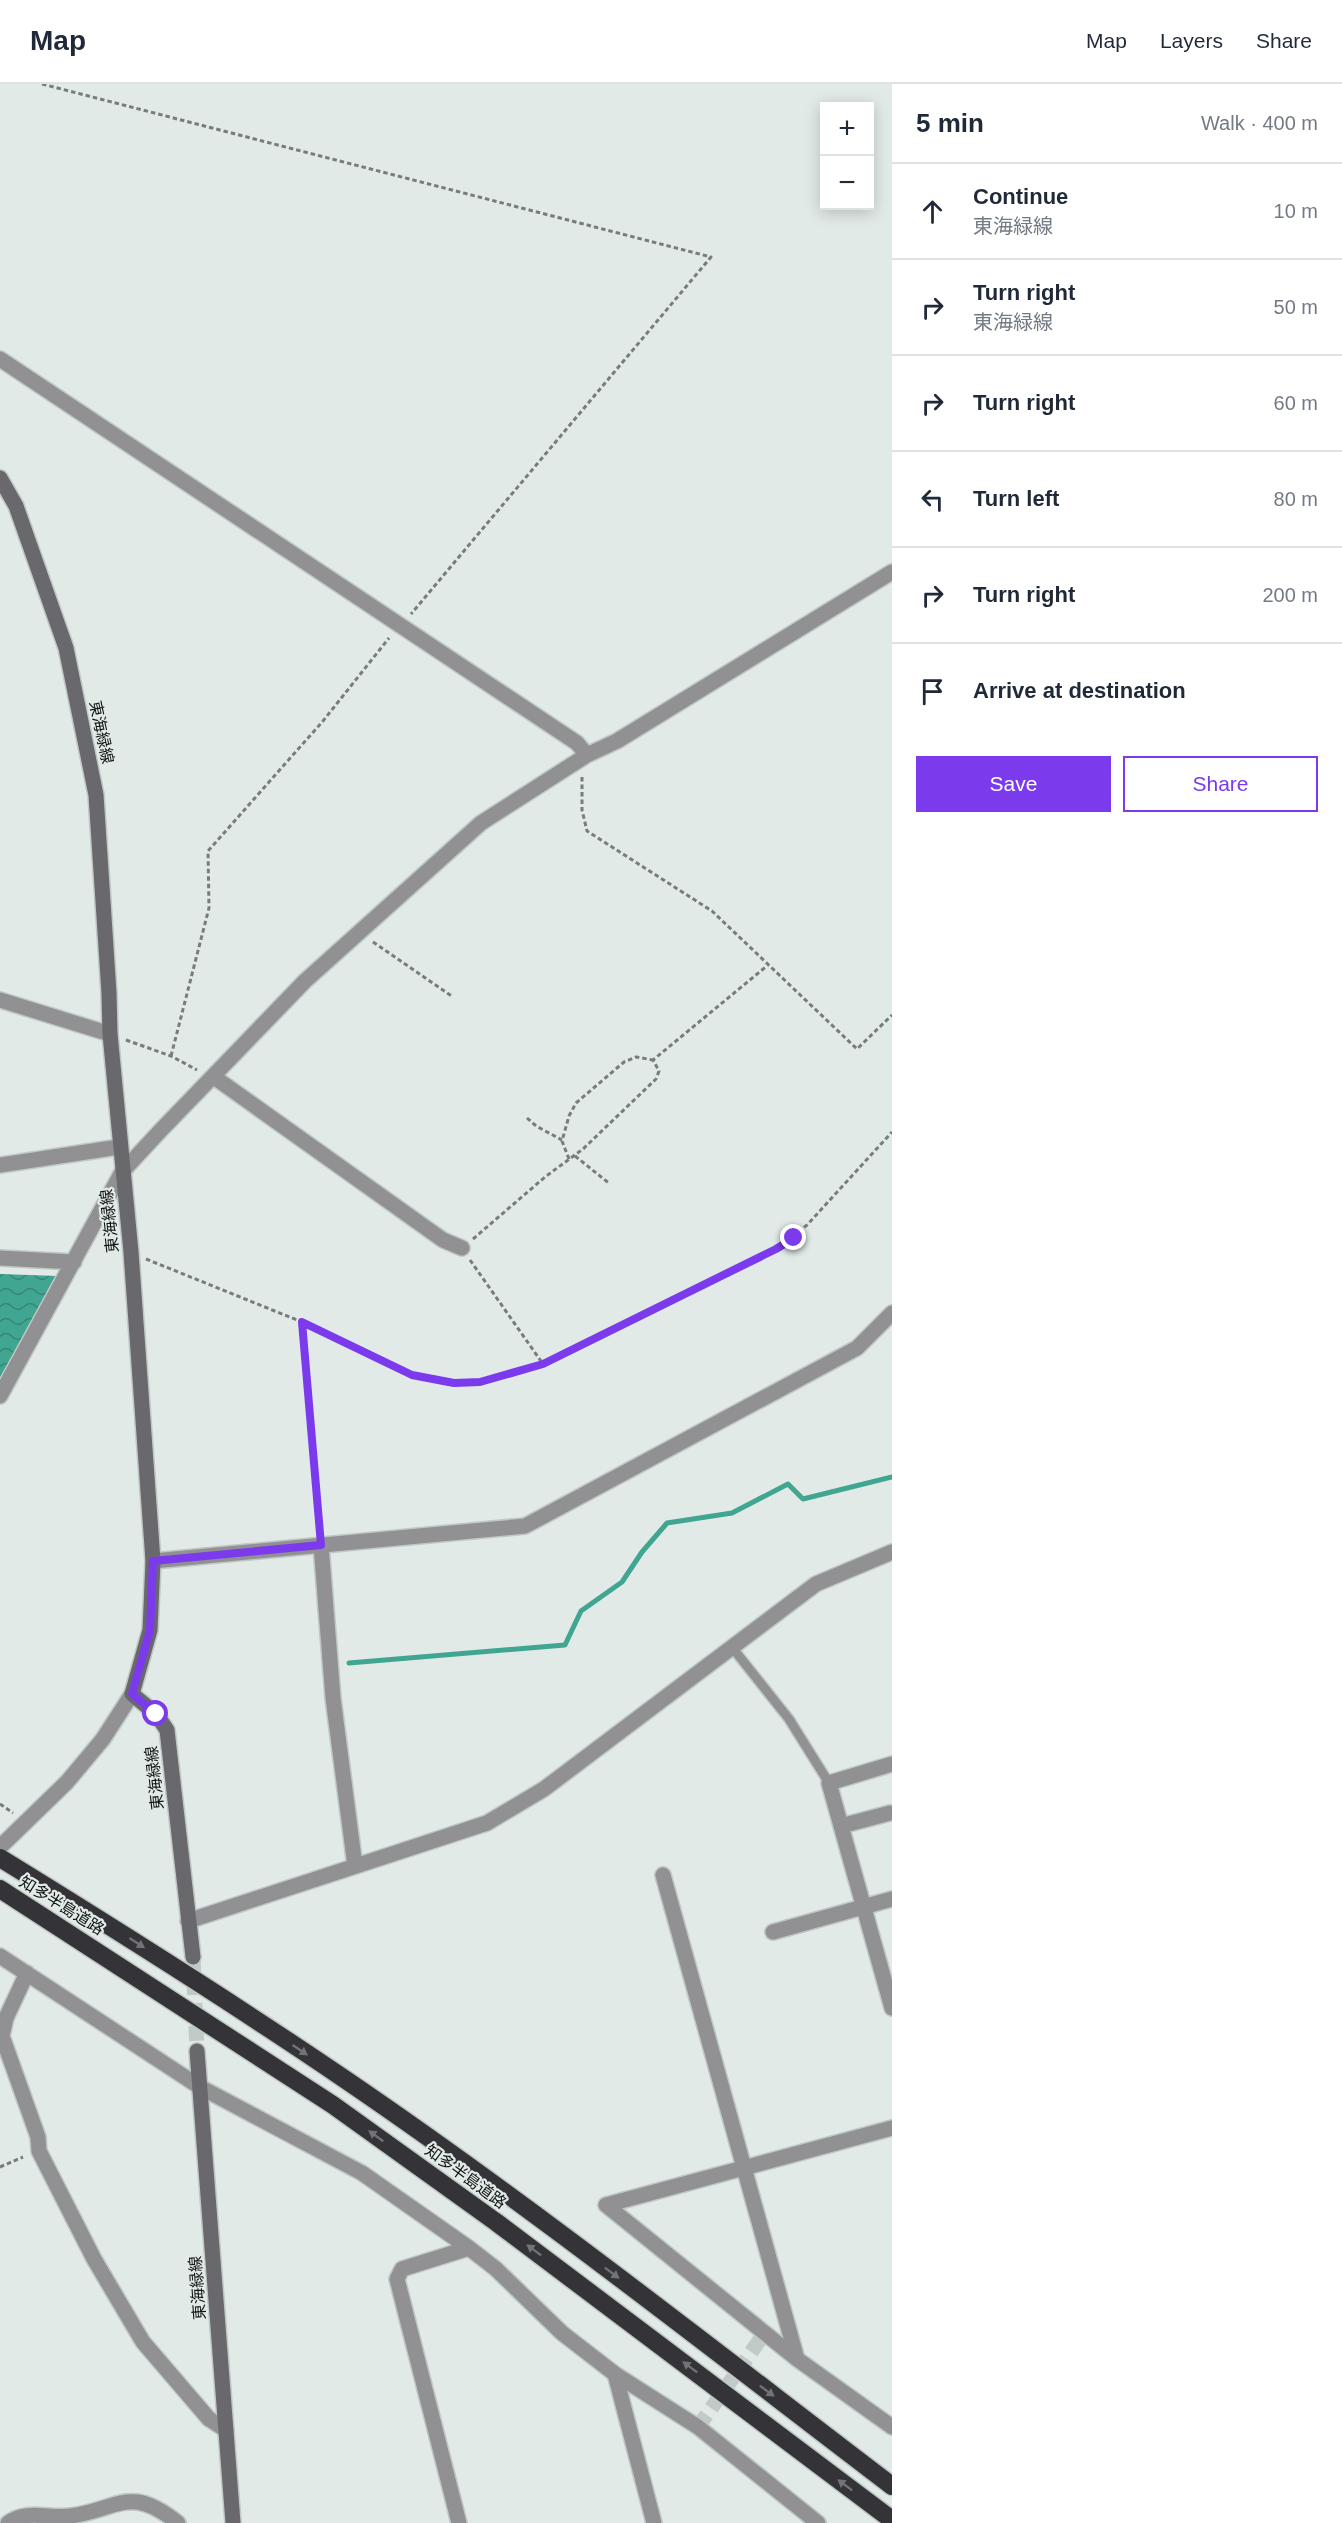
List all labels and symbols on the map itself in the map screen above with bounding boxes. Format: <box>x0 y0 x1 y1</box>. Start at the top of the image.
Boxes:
street label: 東海緑線 <box>87 699 116 765</box>
street label: 東海緑線 <box>98 1188 121 1254</box>
route end <box>780 1224 806 1250</box>
route start <box>142 1700 168 1726</box>
street label: 東海緑線 <box>143 1745 166 1811</box>
street label: 知多半島道路 <box>17 1873 107 1938</box>
one-way arrow <box>128 1938 145 1949</box>
one-way arrow <box>292 2044 308 2055</box>
one-way arrow <box>368 2130 383 2142</box>
street label: 知多半島道路 <box>422 2141 510 2211</box>
one-way arrow <box>526 2244 542 2256</box>
street label: 東海緑線 <box>187 2255 208 2320</box>
one-way arrow <box>604 2267 620 2279</box>
one-way arrow <box>682 2361 698 2373</box>
one-way arrow <box>760 2385 775 2397</box>
one-way arrow <box>838 2479 853 2491</box>

